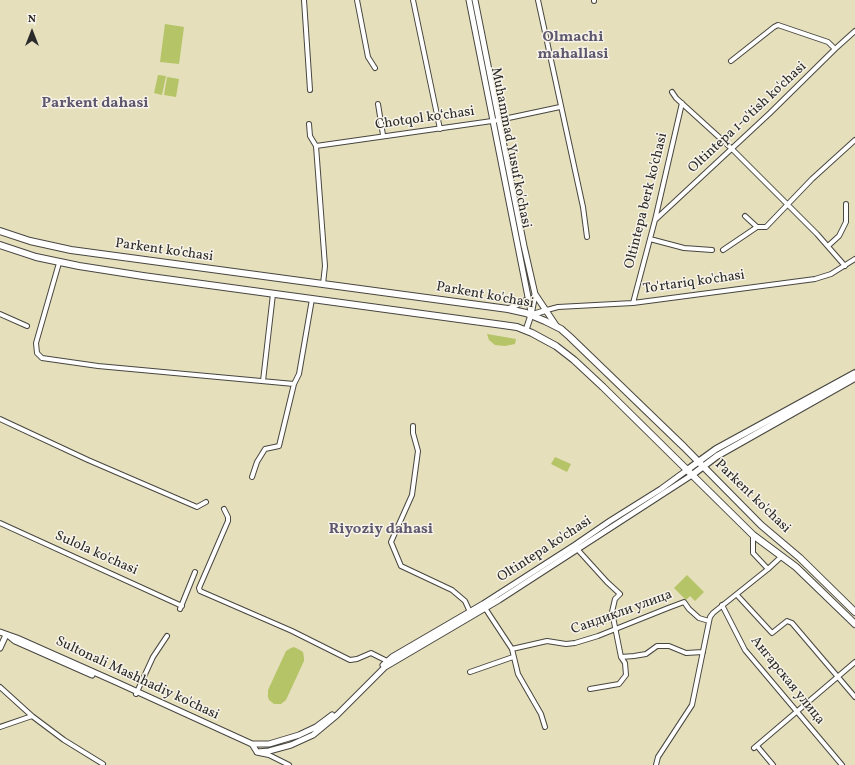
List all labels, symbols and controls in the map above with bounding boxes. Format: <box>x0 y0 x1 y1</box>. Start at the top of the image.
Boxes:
north arrow <box>12 12 52 52</box>
text: N <box>28 12 36 27</box>
district label: Olmachi mahallasi <box>537 29 609 64</box>
street label: Oltintepa 1-o'tish ko'chasi <box>685 59 811 177</box>
street label: Muhammad Yusuf ko'chasi <box>486 66 534 230</box>
district label: Parkent dahasi <box>41 95 149 113</box>
street label: Chotqol koʻchasi <box>374 104 476 134</box>
street label: Oltintepa berk ko'chasi <box>622 131 672 271</box>
street label: Parkent ko'chasi <box>114 236 214 266</box>
street label: To'rtariq ko'chasi <box>642 268 746 298</box>
street label: Parkent ko'chasi <box>435 279 535 313</box>
street label: Parkent ko'chasi <box>711 457 793 537</box>
street label: Oltintepa ko'chasi <box>495 513 595 587</box>
district label: Riyoziy dahasi <box>329 521 433 539</box>
street label: Sulola ko'chasi <box>52 528 140 580</box>
street label: Сандикли улица <box>569 587 675 639</box>
street label: Ангарская улица <box>746 633 828 729</box>
street label: Sultonali Mashhadiy ko'chasi <box>53 634 221 724</box>

